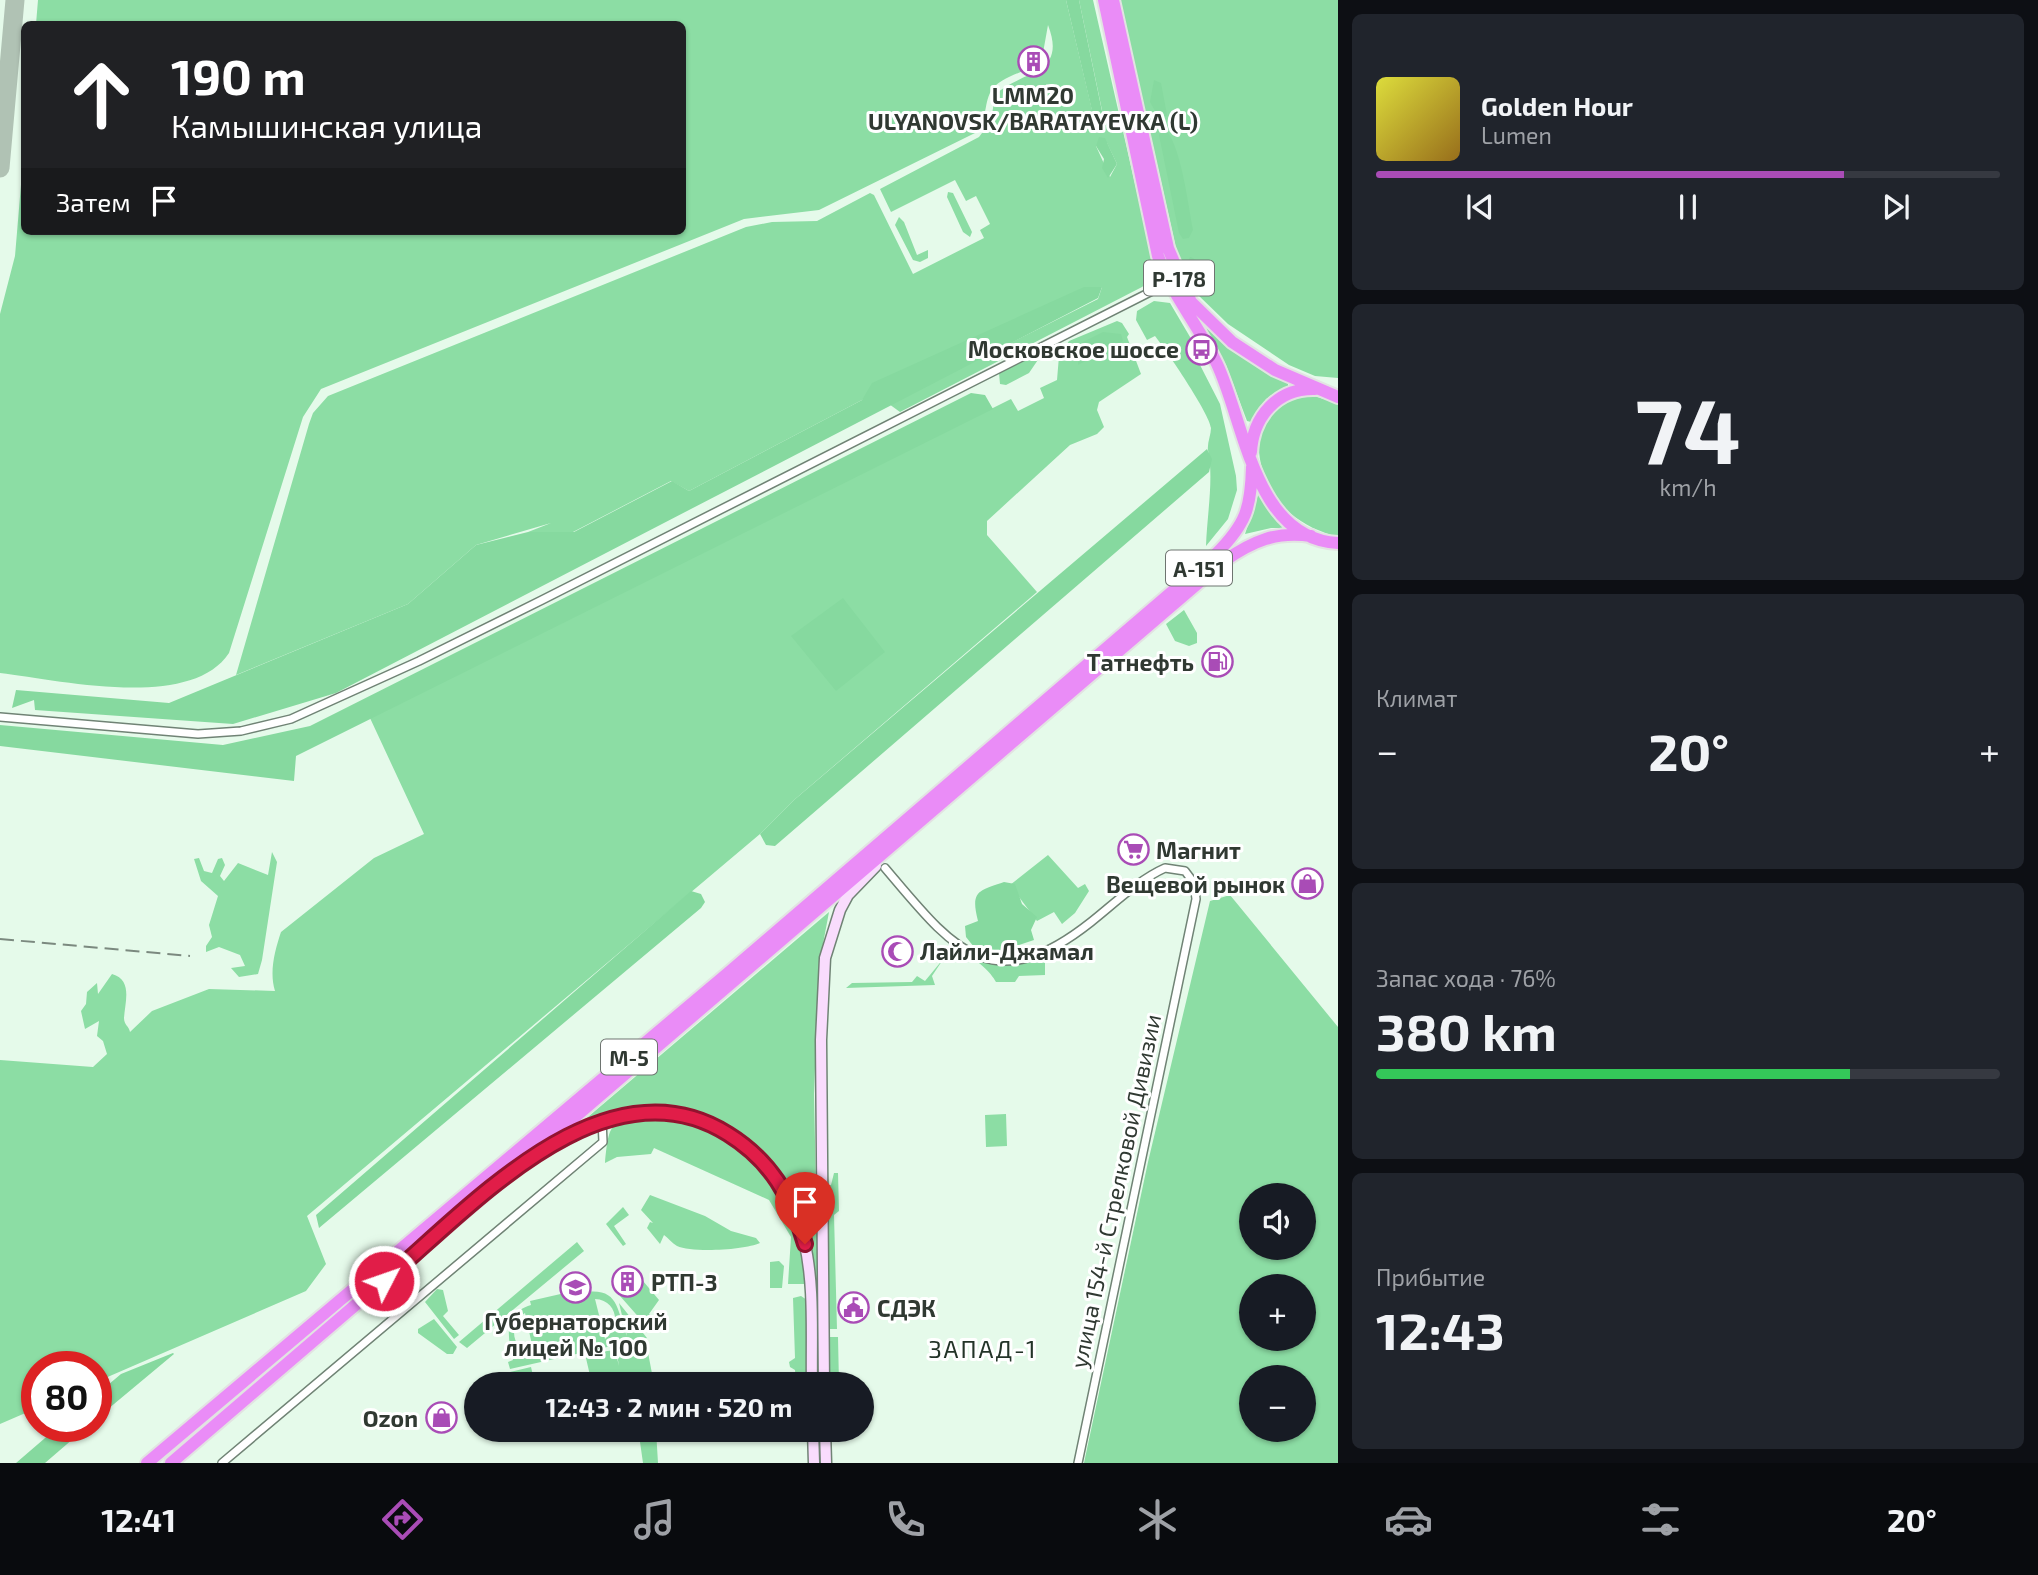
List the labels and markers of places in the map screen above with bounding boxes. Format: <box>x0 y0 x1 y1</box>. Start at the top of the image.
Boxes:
building icon: LMM20 ULYANOVSK/BARATAYEVKA (L) <box>1016 44 1050 78</box>
place label: LMM20 ULYANOVSK/BARATAYEVKA (L) <box>868 81 1198 135</box>
bus stop icon: Московское шоссе <box>1185 332 1219 366</box>
place label: Московское шоссе <box>968 335 1179 363</box>
fuel station icon: Татнефть <box>1200 645 1234 679</box>
place label: Татнефть <box>1087 648 1194 676</box>
supermarket icon: Магнит <box>1116 833 1150 867</box>
place label: Магнит <box>1156 836 1241 864</box>
shop icon: Вещевой рынок <box>1291 867 1325 901</box>
place label: Вещевой рынок <box>1106 870 1285 898</box>
mosque icon: Лайли-Джамал <box>880 934 914 968</box>
place label: Лайли-Джамал <box>920 937 1094 965</box>
pin <box>775 1172 835 1244</box>
building icon: РТП-3 <box>611 1265 645 1299</box>
place label: РТП-3 <box>651 1268 718 1296</box>
school or university icon: Губернаторский лицей № 100 <box>559 1270 593 1304</box>
public building icon: СДЭК <box>837 1291 871 1325</box>
place label: СДЭК <box>877 1294 936 1322</box>
place label: Губернаторский лицей № 100 <box>484 1307 668 1361</box>
shop icon: Ozon <box>424 1401 458 1435</box>
place label: Ozon <box>363 1404 418 1432</box>

